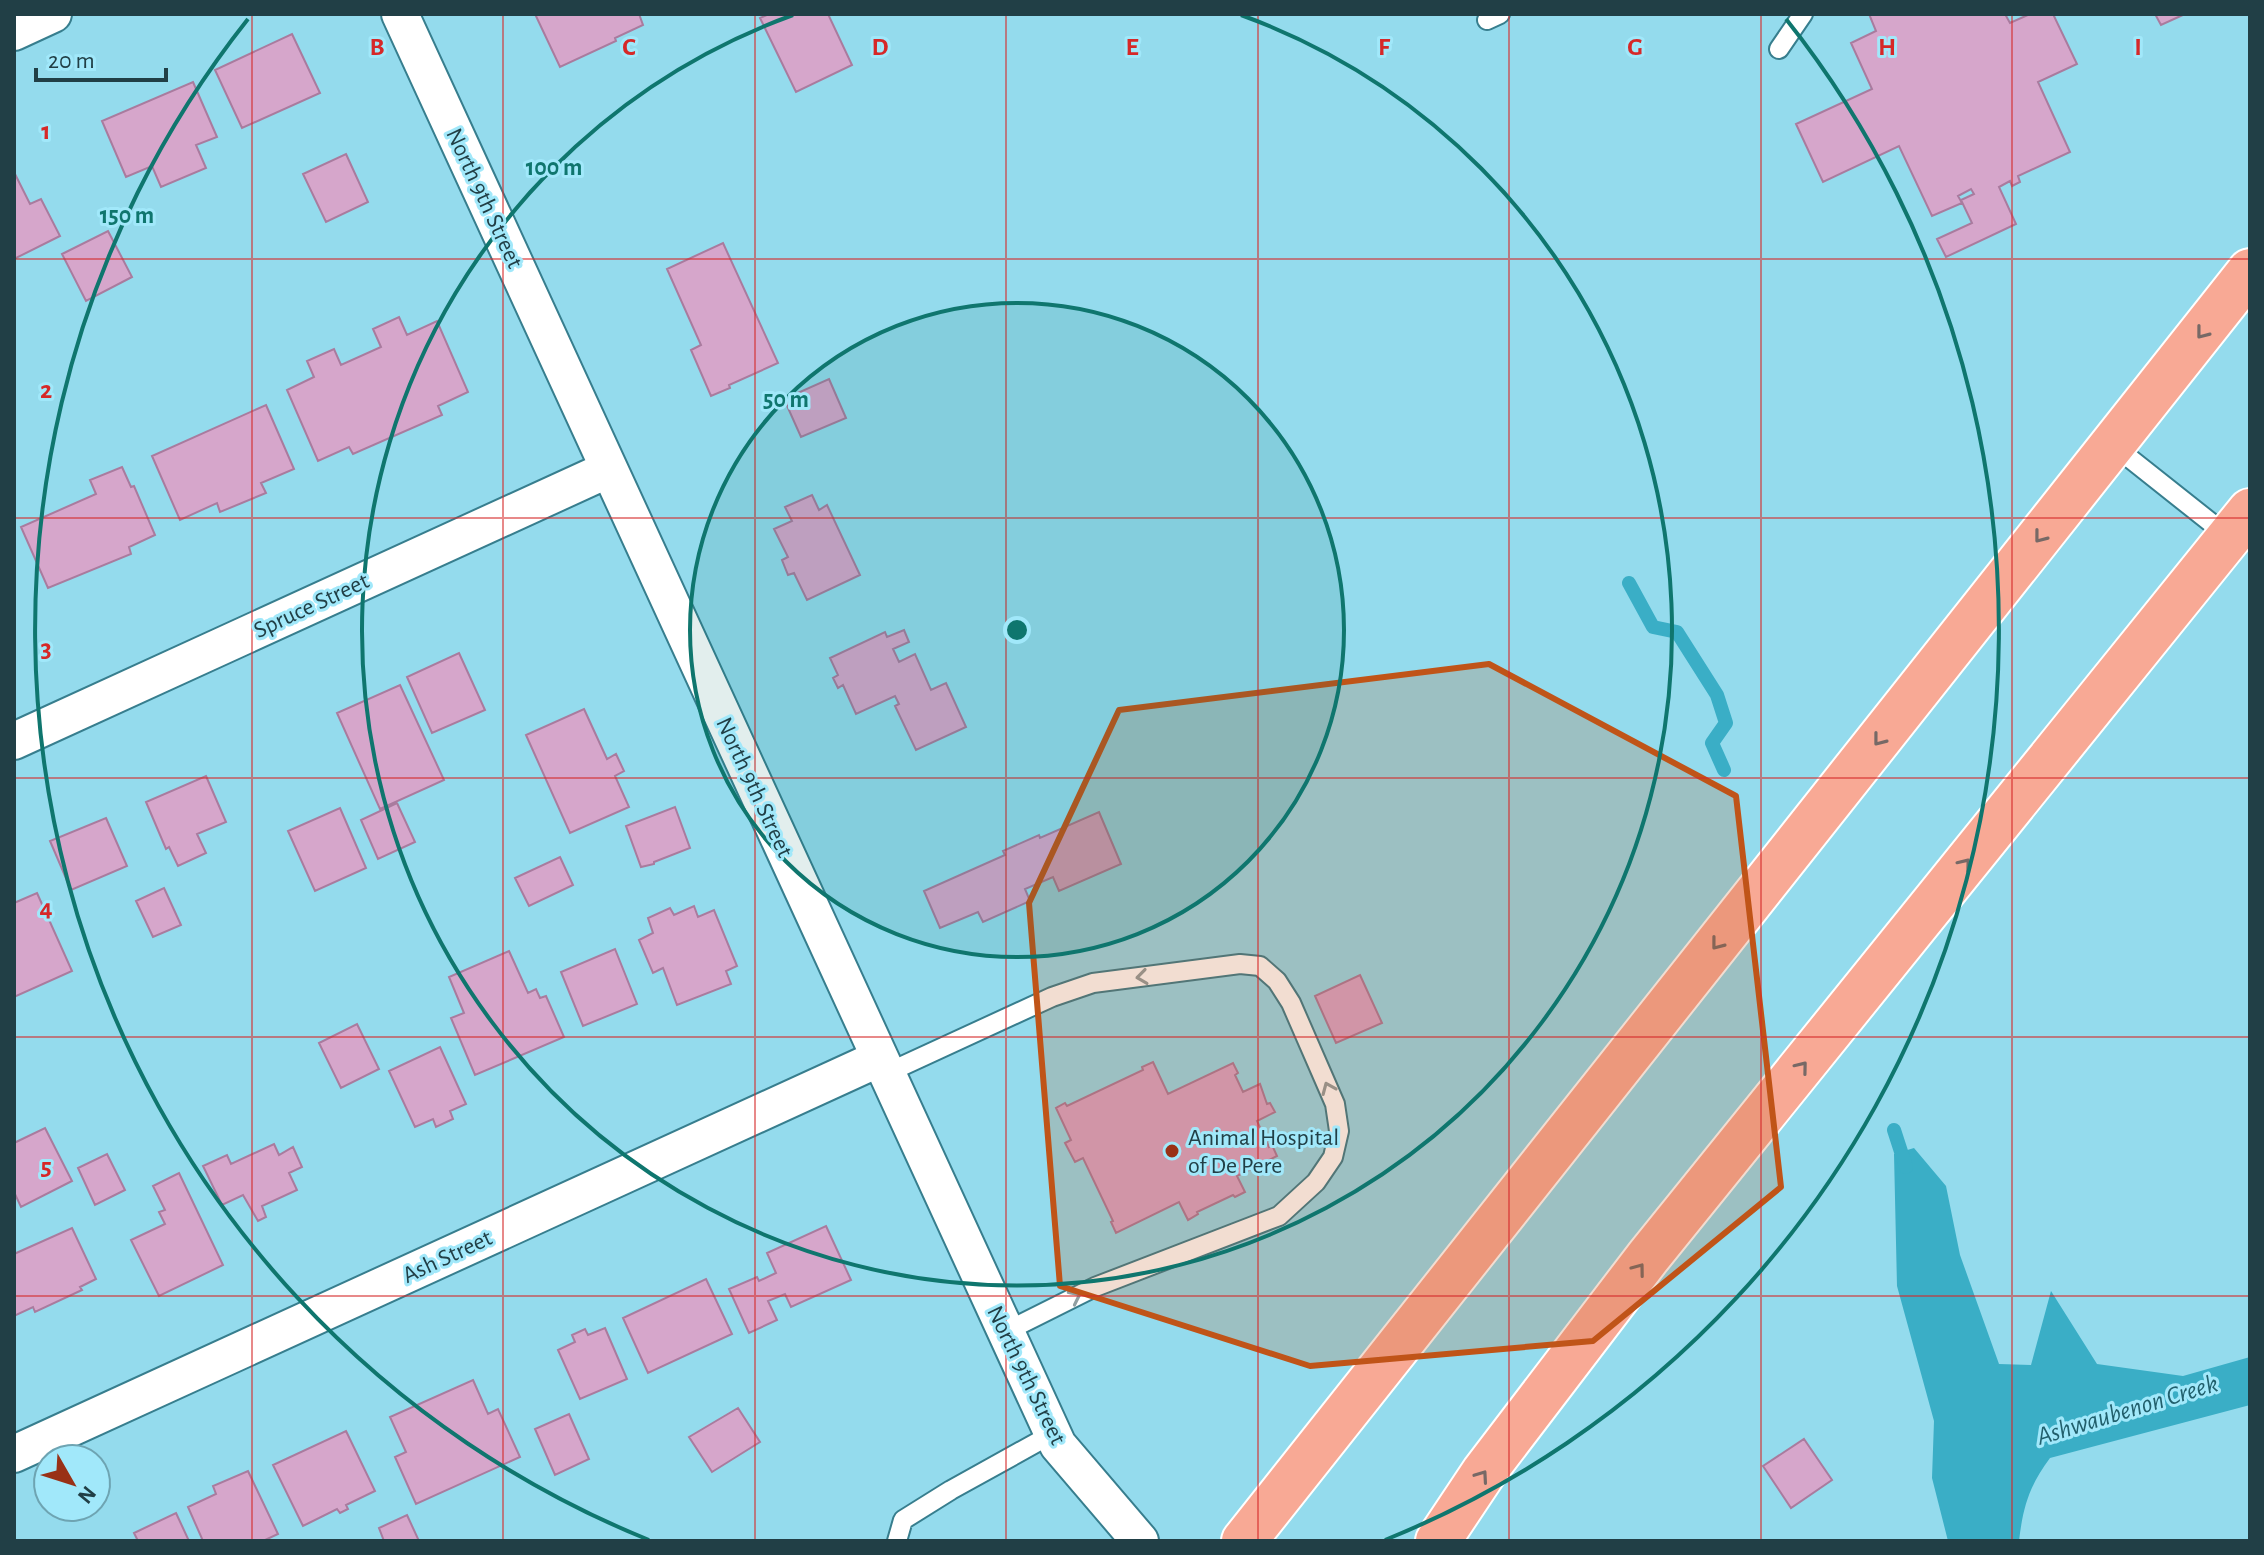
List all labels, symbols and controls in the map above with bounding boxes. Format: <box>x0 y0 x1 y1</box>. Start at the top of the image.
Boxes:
scale bar <box>36 32 166 82</box>
text: B <box>369 34 385 60</box>
text: C <box>622 34 636 60</box>
text: D <box>871 34 889 60</box>
text: E <box>1125 34 1139 60</box>
text: F <box>1378 34 1391 60</box>
text: G <box>1627 34 1643 60</box>
text: H <box>1878 34 1896 60</box>
text: I <box>2134 34 2142 60</box>
text: 20 m <box>48 49 95 73</box>
text: 1 <box>41 118 51 144</box>
street label: North 9th Street <box>441 125 527 272</box>
text: 100 m <box>526 156 582 180</box>
text: 150 m <box>100 204 154 228</box>
one-way arrow <box>2197 324 2211 339</box>
text: 2 <box>40 377 52 403</box>
text: 50 m <box>763 388 809 412</box>
one-way arrow <box>2036 528 2050 543</box>
street label: Spruce Street <box>250 569 373 643</box>
centre of rings <box>1003 616 1031 644</box>
text: 3 <box>40 636 52 662</box>
street label: North 9th Street <box>711 714 797 861</box>
one-way arrow <box>1874 731 1888 746</box>
one-way arrow <box>1956 859 1970 874</box>
text: 4 <box>39 895 53 921</box>
one-way arrow <box>1713 935 1727 950</box>
one-way arrow <box>1135 968 1149 985</box>
one-way arrow <box>1792 1062 1807 1076</box>
one-way arrow <box>1321 1082 1337 1096</box>
place label: Animal Hospital of De Pere <box>1188 1126 1339 1178</box>
marker: Animal Hospital of De Pere <box>1163 1142 1181 1160</box>
text: 5 <box>40 1154 52 1180</box>
street label: Ash Street <box>399 1226 496 1288</box>
one-way arrow <box>1629 1263 1643 1278</box>
one-way arrow <box>1067 1291 1082 1307</box>
street label: North 9th Street <box>982 1302 1070 1449</box>
water label: Ashwaubenon Creek <box>2033 1370 2221 1450</box>
north arrow <box>32 1443 112 1523</box>
one-way arrow <box>1472 1471 1487 1485</box>
text: N <box>73 1482 100 1508</box>

